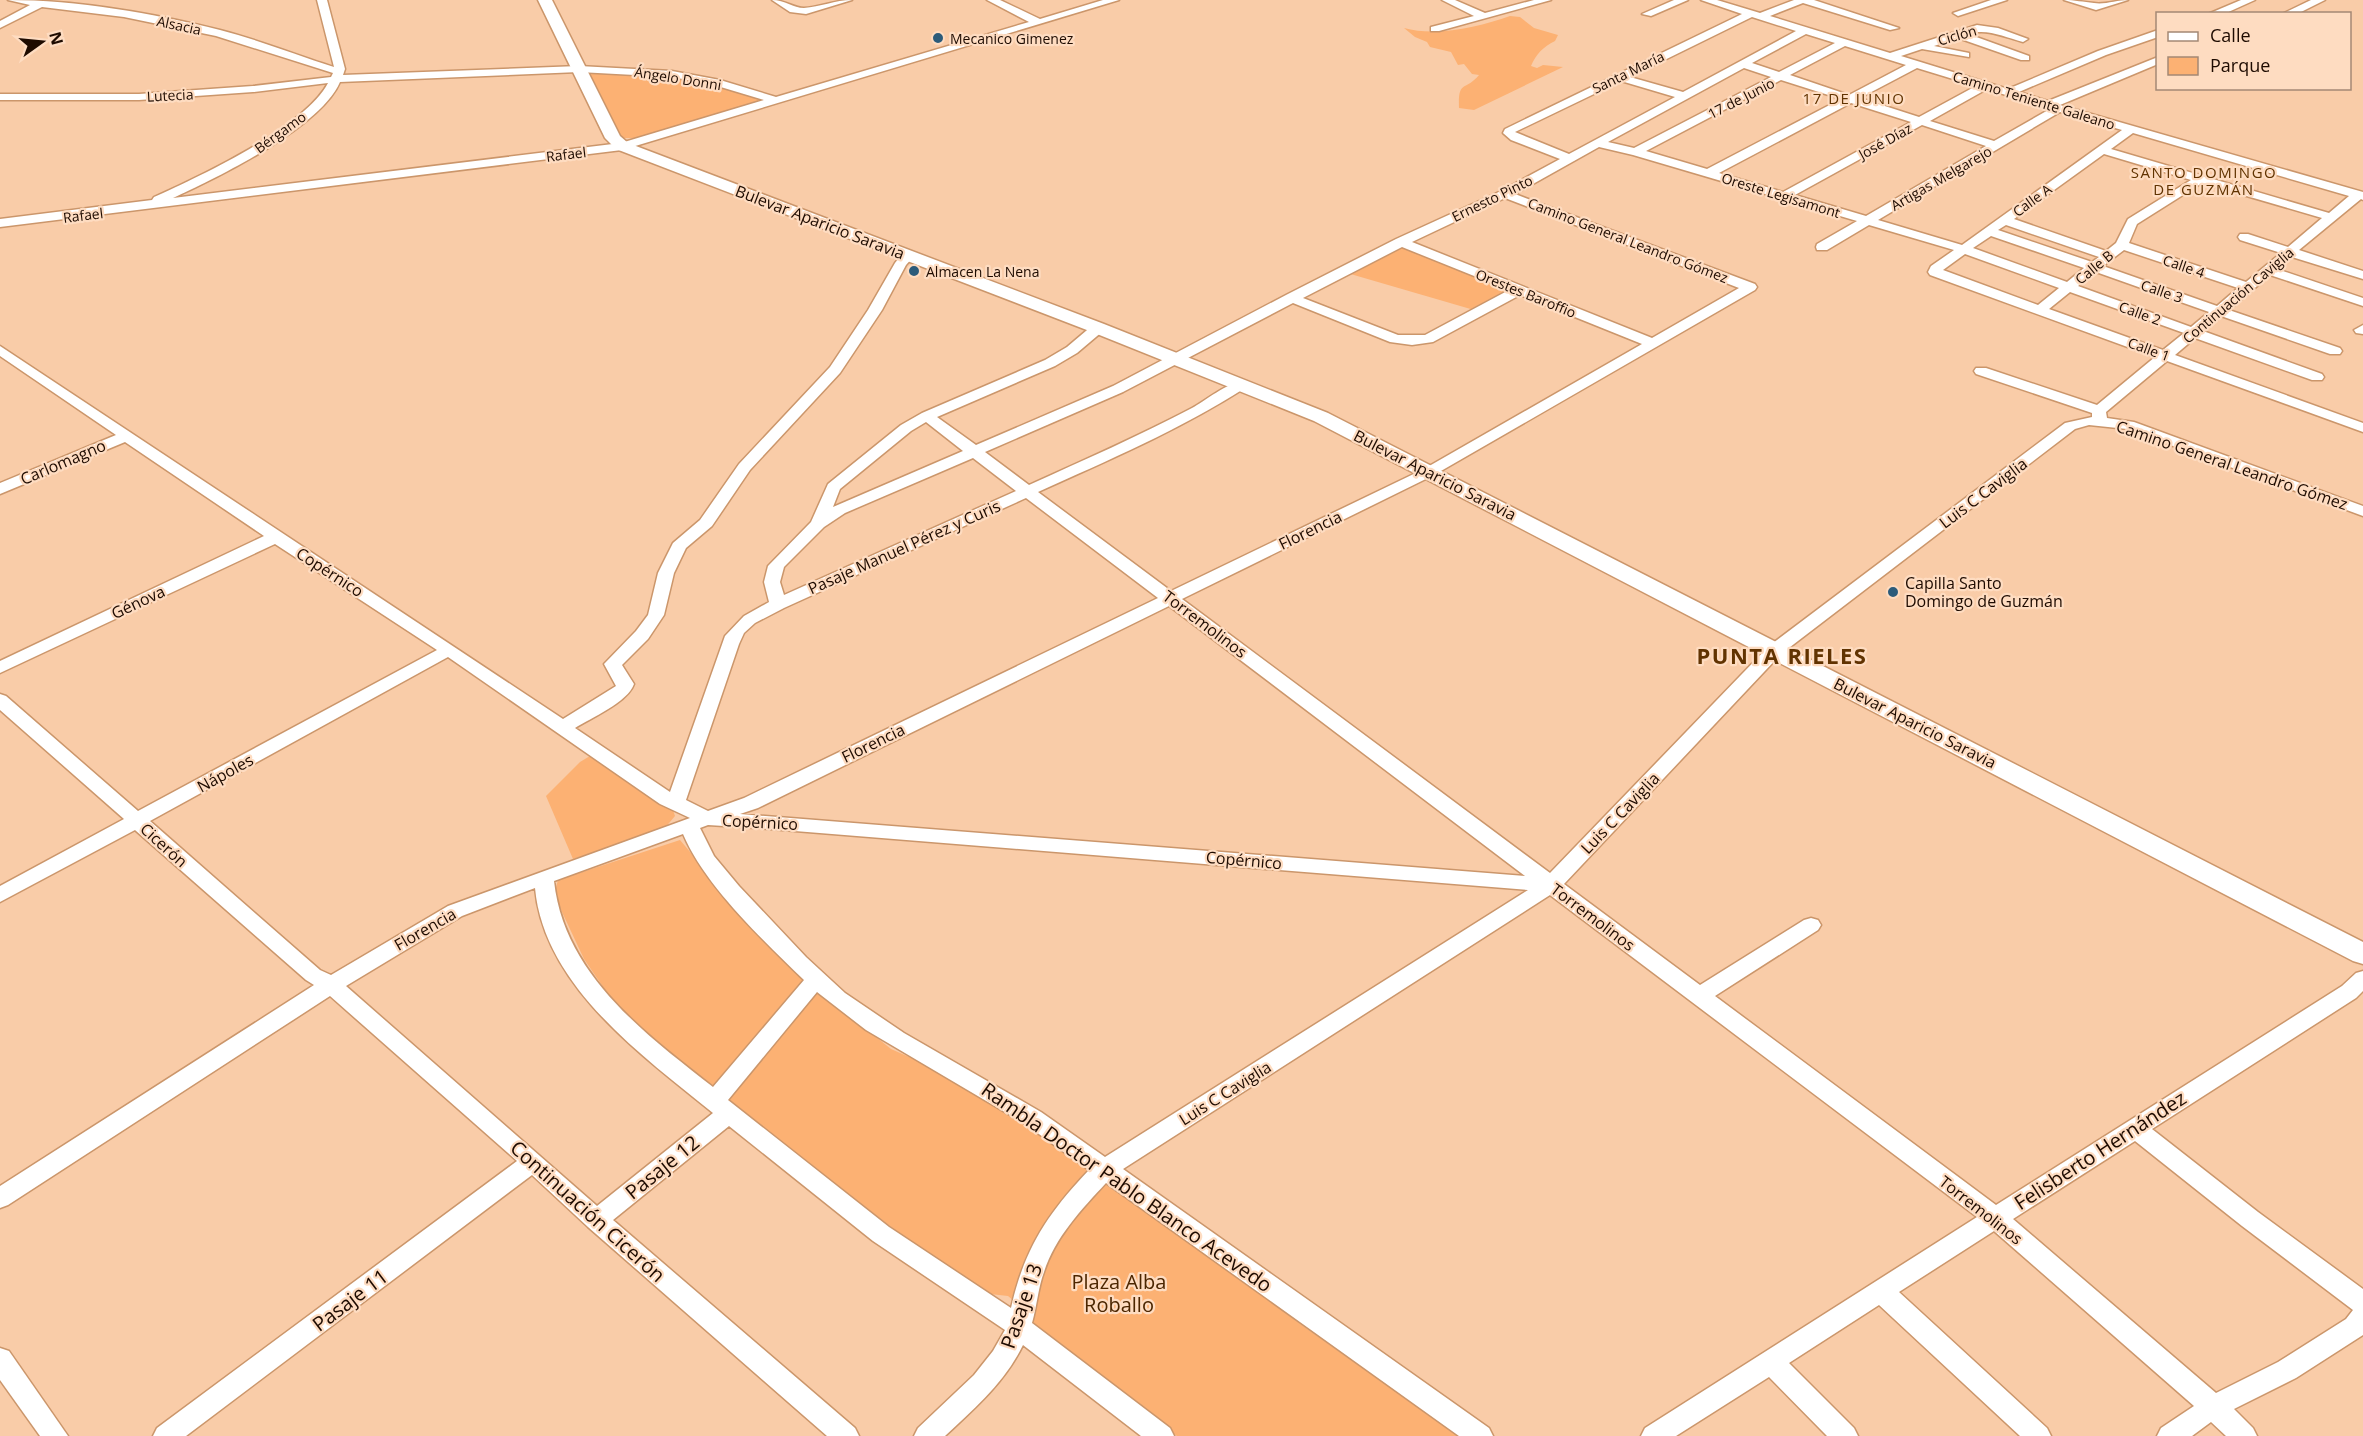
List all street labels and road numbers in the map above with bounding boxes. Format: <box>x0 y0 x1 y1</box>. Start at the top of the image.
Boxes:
street label: Alsacia <box>155 11 203 39</box>
street label: Ciclón <box>1935 20 1979 50</box>
street label: Santa María <box>1589 46 1667 98</box>
street label: Ángelo Donni <box>633 62 723 94</box>
street label: Camino Teniente Galeano <box>1951 66 2117 134</box>
street label: 17 de Junio <box>1704 73 1778 123</box>
street label: Lutecia <box>146 84 194 106</box>
street label: Bérgamo <box>250 107 310 157</box>
street label: José Díaz <box>1853 118 1916 164</box>
street label: Artigas Melgarejo <box>1887 141 1995 215</box>
street label: Rafael <box>545 142 587 166</box>
street label: Oreste Legisamont <box>1719 168 1843 222</box>
street label: Ernesto Pinto <box>1448 170 1536 226</box>
street label: Calle A <box>2009 179 2056 221</box>
street label: Bulevar Aparicio Saravia <box>732 180 908 264</box>
street label: Camino General Leandro Gómez <box>1525 193 1731 287</box>
street label: Rafael <box>62 203 104 227</box>
street label: Continuación Caviglia <box>2178 243 2298 347</box>
street label: Calle B <box>2071 246 2117 288</box>
street label: Calle 4 <box>2160 250 2208 282</box>
street label: Orestes Baroffio <box>1473 264 1579 322</box>
street label: Calle 3 <box>2138 275 2186 307</box>
street label: Calle 2 <box>2116 297 2164 329</box>
street label: Calle 1 <box>2125 333 2173 365</box>
street label: Camino General Leandro Gómez <box>2113 415 2351 515</box>
street label: Bulevar Aparicio Saravia <box>1350 424 1520 526</box>
street label: Carlomagno <box>17 434 109 490</box>
street label: Luis C Caviglia <box>1935 453 2031 533</box>
street label: Pasaje Manuel Pérez y Curis <box>804 495 1004 599</box>
street label: Florencia <box>1275 505 1345 555</box>
street label: Copérnico <box>292 542 368 602</box>
street label: Génova <box>108 580 168 624</box>
street label: Torremolinos <box>1158 585 1252 663</box>
street label: Bulevar Aparicio Saravia <box>1830 672 2000 774</box>
street label: Florencia <box>838 718 908 768</box>
street label: Nápoles <box>193 749 257 797</box>
street label: Luis C Caviglia <box>1576 768 1664 858</box>
street label: Copérnico <box>721 809 799 835</box>
street label: Cicerón <box>136 818 192 872</box>
street label: Copérnico <box>1205 846 1283 874</box>
street label: Torremolinos <box>1546 878 1640 956</box>
street label: Florencia <box>390 903 460 955</box>
street label: Luis C Caviglia <box>1175 1056 1275 1130</box>
street label: Rambla Doctor Pablo Blanco Acevedo <box>976 1076 1278 1298</box>
street label: Felisberto Hernández <box>2009 1084 2191 1216</box>
street label: Pasaje 12 <box>619 1129 705 1205</box>
street label: Continuación Cicerón <box>505 1134 671 1288</box>
street label: Torremolinos <box>1935 1171 2027 1249</box>
street label: Pasaje 13 <box>994 1260 1048 1352</box>
street label: Pasaje 11 <box>307 1263 393 1337</box>

